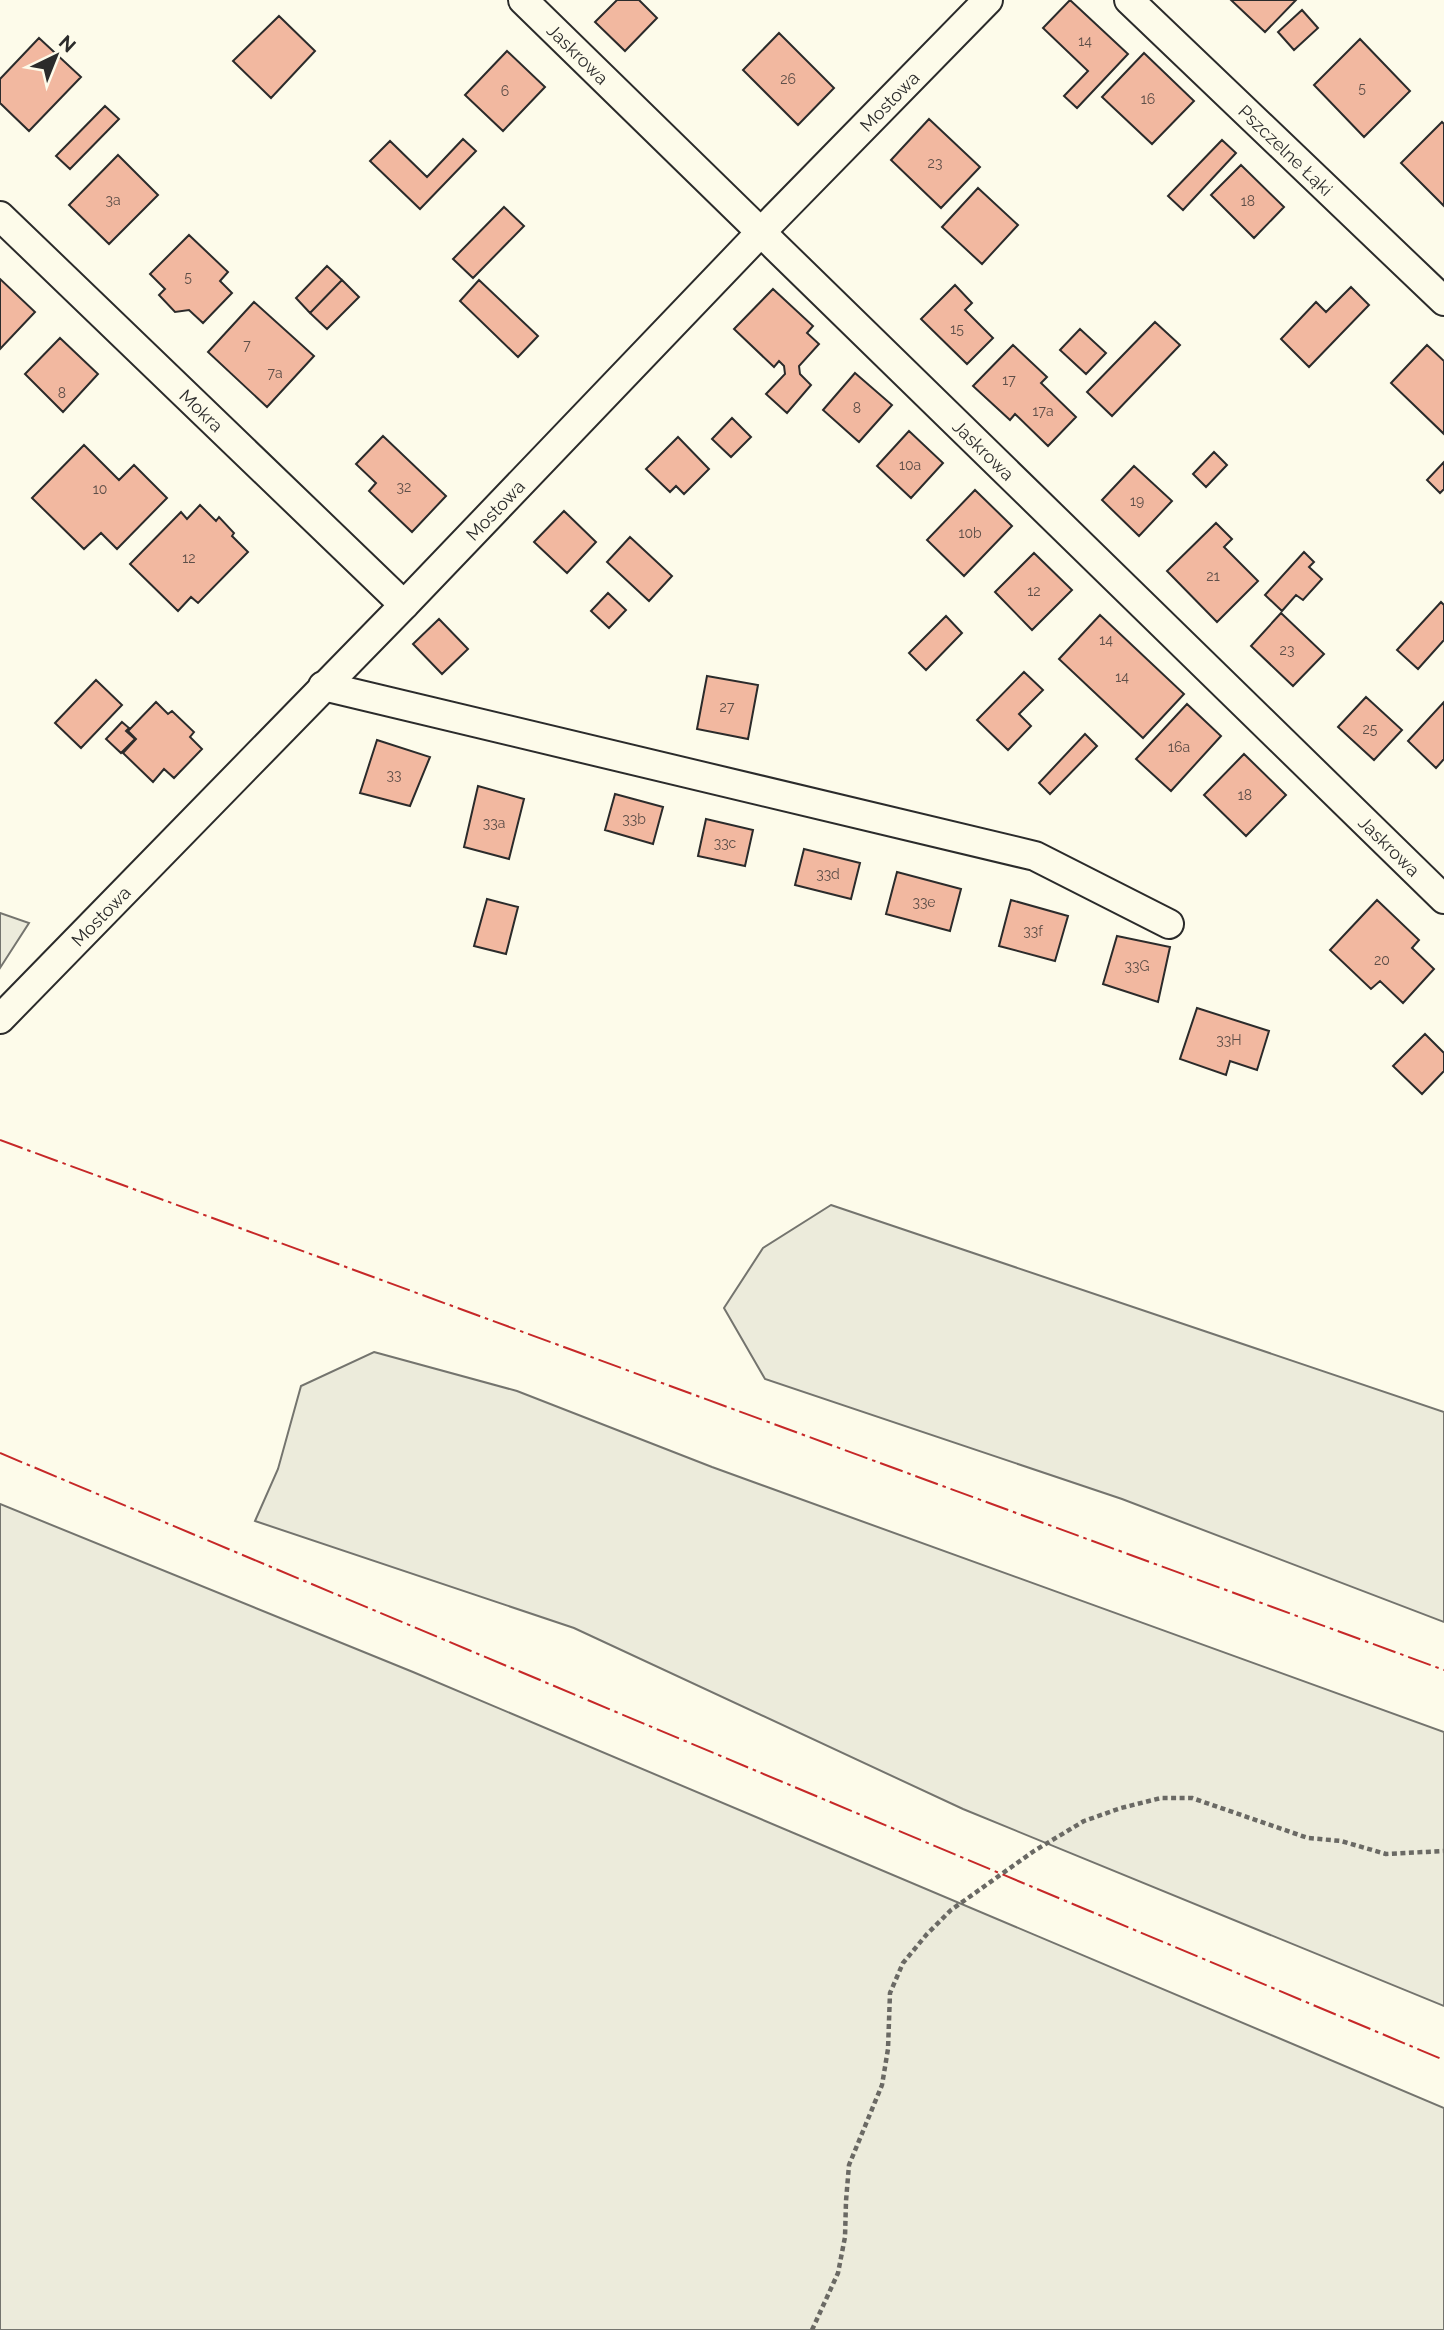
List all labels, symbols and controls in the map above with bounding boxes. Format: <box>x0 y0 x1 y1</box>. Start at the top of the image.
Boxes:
street label: Jaskrowa <box>543 19 613 88</box>
north arrow <box>21 21 91 91</box>
text: N <box>55 31 80 57</box>
house number: 14 <box>1078 33 1092 49</box>
street label: Mostowa <box>855 67 923 135</box>
house number: 26 <box>780 71 796 87</box>
house number: 5 <box>1358 80 1366 96</box>
house number: 6 <box>501 83 509 99</box>
house number: 16 <box>1141 91 1155 107</box>
street label: Pszczelne Łąki <box>1234 100 1337 200</box>
house number: 23 <box>928 155 942 171</box>
house number: 3a <box>105 192 121 208</box>
house number: 18 <box>1241 193 1255 209</box>
house number: 5 <box>184 269 192 285</box>
house number: 15 <box>950 321 964 337</box>
house number: 7 <box>243 337 251 353</box>
house number: 7a <box>267 365 283 381</box>
house number: 17 <box>1002 372 1016 388</box>
house number: 8 <box>58 385 66 401</box>
street label: Mokra <box>176 385 228 436</box>
house number: 8 <box>853 400 861 416</box>
house number: 17a <box>1032 403 1054 419</box>
street label: Jaskrowa <box>949 415 1019 484</box>
house number: 10a <box>899 457 921 473</box>
street label: Mostowa <box>461 475 529 545</box>
house number: 32 <box>397 479 411 495</box>
house number: 10 <box>93 481 107 497</box>
house number: 19 <box>1130 493 1144 509</box>
house number: 10b <box>958 525 982 541</box>
house number: 12 <box>182 550 196 566</box>
house number: 21 <box>1206 568 1220 584</box>
house number: 12 <box>1027 583 1041 599</box>
house number: 14 <box>1099 632 1113 648</box>
house number: 23 <box>1280 642 1294 658</box>
house number: 14 <box>1115 669 1129 685</box>
house number: 27 <box>720 699 735 715</box>
house number: 25 <box>1363 721 1378 737</box>
house number: 16a <box>1168 739 1190 755</box>
house number: 33 <box>387 767 401 783</box>
house number: 18 <box>1238 787 1252 803</box>
house number: 33b <box>622 811 646 827</box>
street label: Jaskrowa <box>1355 811 1425 880</box>
house number: 33a <box>483 815 505 831</box>
house number: 33c <box>714 835 737 851</box>
house number: 33d <box>816 866 840 882</box>
street label: Mostowa <box>67 882 134 950</box>
house number: 33e <box>912 894 936 910</box>
house number: 33f <box>1023 923 1044 939</box>
house number: 20 <box>1374 952 1390 968</box>
house number: 33G <box>1125 958 1149 974</box>
house number: 33H <box>1216 1032 1242 1048</box>

